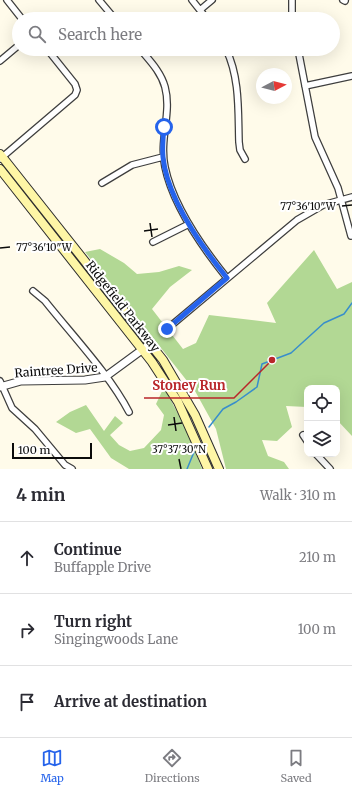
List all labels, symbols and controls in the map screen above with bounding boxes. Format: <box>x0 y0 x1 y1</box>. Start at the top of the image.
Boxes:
search box <box>12 12 340 56</box>
icon: search <box>26 23 48 45</box>
text: Search here <box>58 25 142 44</box>
north arrow <box>256 68 292 104</box>
route start <box>155 118 173 136</box>
text: 77°36'10"W <box>280 200 337 213</box>
text: 77°36'10"W <box>16 241 73 254</box>
street label: Ridgefield Parkway <box>83 257 163 355</box>
route end <box>158 320 176 338</box>
street label: Raintree Drive <box>14 360 98 380</box>
callout: Stoney Run <box>144 373 234 398</box>
text: Stoney Run <box>152 377 226 394</box>
map controls <box>304 385 340 457</box>
button: locate <box>304 385 340 421</box>
button: layers <box>304 421 340 457</box>
scale bar <box>12 441 92 460</box>
text: 100 m <box>18 443 50 457</box>
text: 37°37'30"N <box>152 443 206 456</box>
text: 4 min <box>16 484 65 506</box>
text: Walk · 310 m <box>260 487 336 504</box>
text: Continue <box>54 540 122 559</box>
icon: ahead <box>16 547 38 569</box>
text: 210 m <box>299 549 336 566</box>
text: Buffapple Drive <box>54 559 151 576</box>
text: Turn right <box>54 612 132 631</box>
icon: right <box>16 619 38 641</box>
text: 100 m <box>298 621 336 638</box>
text: Singingwoods Lane <box>54 631 178 648</box>
icon: arrive <box>16 691 38 713</box>
text: Arrive at destination <box>54 692 207 711</box>
tab: Map <box>40 747 64 785</box>
tab: Directions <box>145 747 200 785</box>
tab: Saved <box>280 747 312 785</box>

